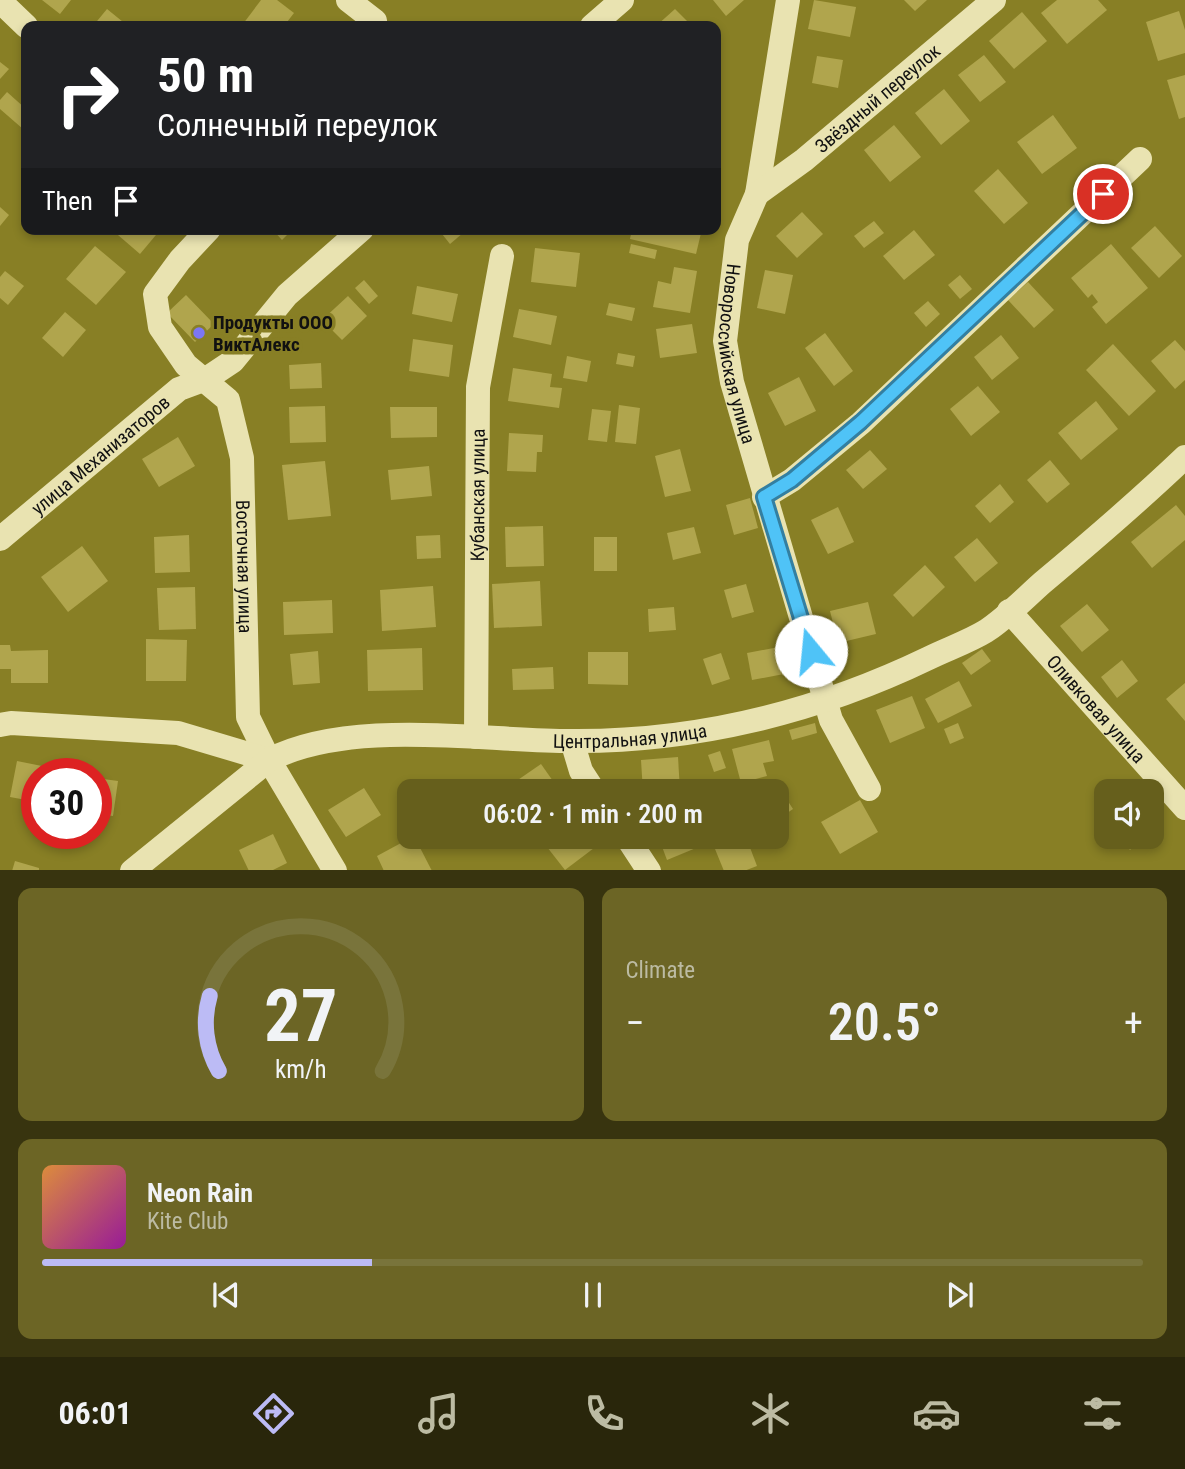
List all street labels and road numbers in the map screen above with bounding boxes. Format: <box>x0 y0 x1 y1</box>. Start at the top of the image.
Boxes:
street label: Звёздный переулок <box>810 39 945 157</box>
street label: Новороссийская улица <box>714 262 761 446</box>
street label: улица Механизаторов <box>26 390 174 519</box>
street label: Кубанская улица <box>466 429 489 561</box>
street label: Восточная улица <box>231 500 258 634</box>
street label: Оливковая улица <box>1042 650 1151 767</box>
street label: Центральная улица <box>553 719 708 753</box>

